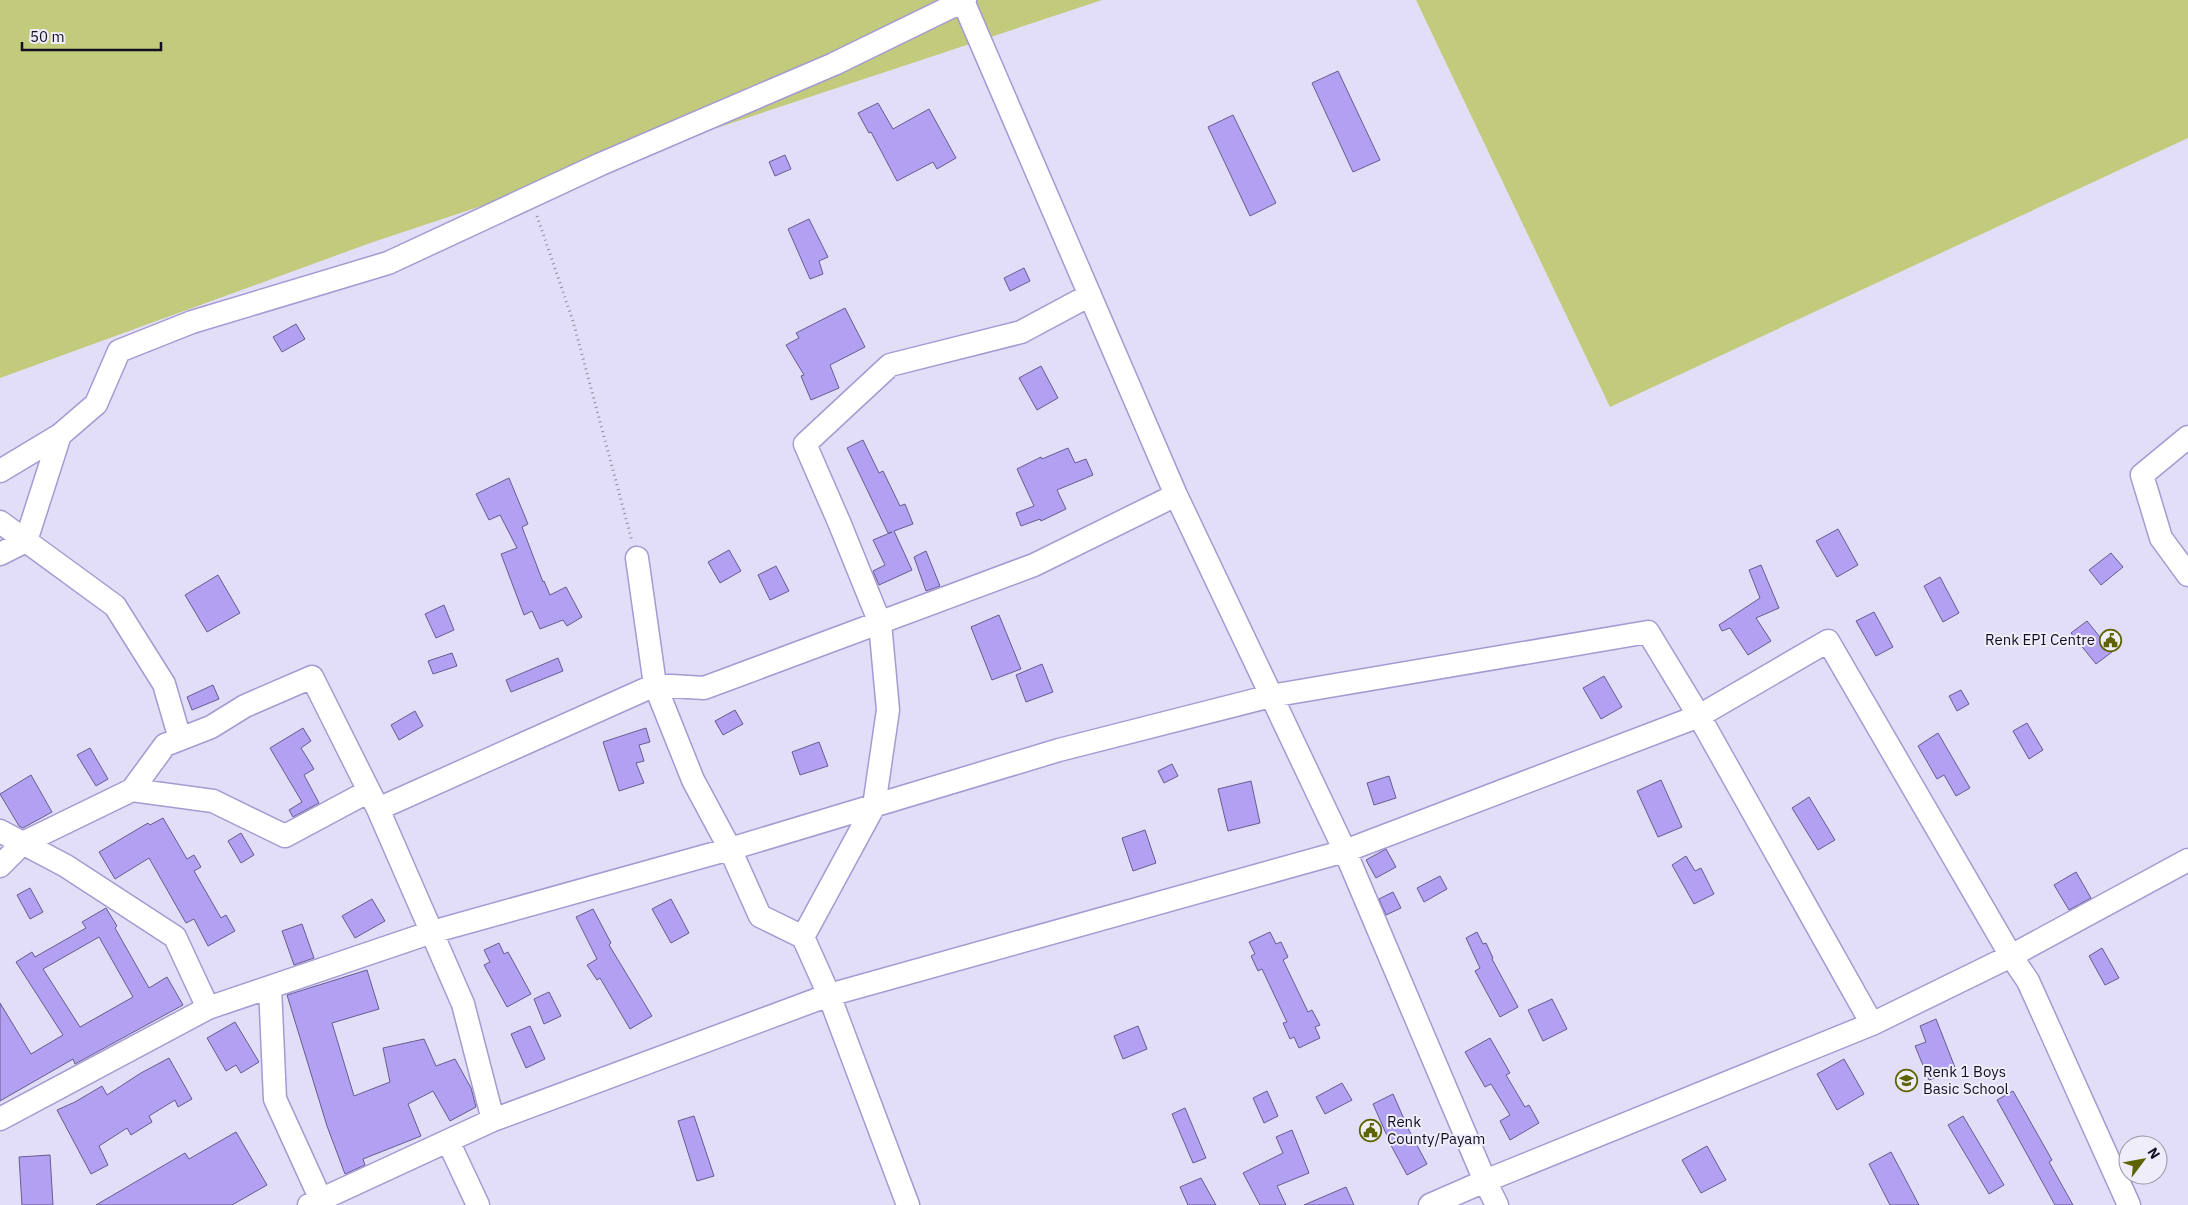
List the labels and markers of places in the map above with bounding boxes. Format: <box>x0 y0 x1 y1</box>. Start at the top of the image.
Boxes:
public building icon: Renk EPI Centre <box>2099 628 2123 652</box>
place label: Renk EPI Centre <box>1985 630 2095 649</box>
place label: Renk 1 Boys Basic School <box>1923 1062 2009 1098</box>
school or university icon: Renk 1 Boys Basic School <box>1895 1069 1919 1093</box>
place label: Renk County/Payam <box>1387 1112 1485 1148</box>
public building icon: Renk County/Payam <box>1359 1119 1383 1143</box>

